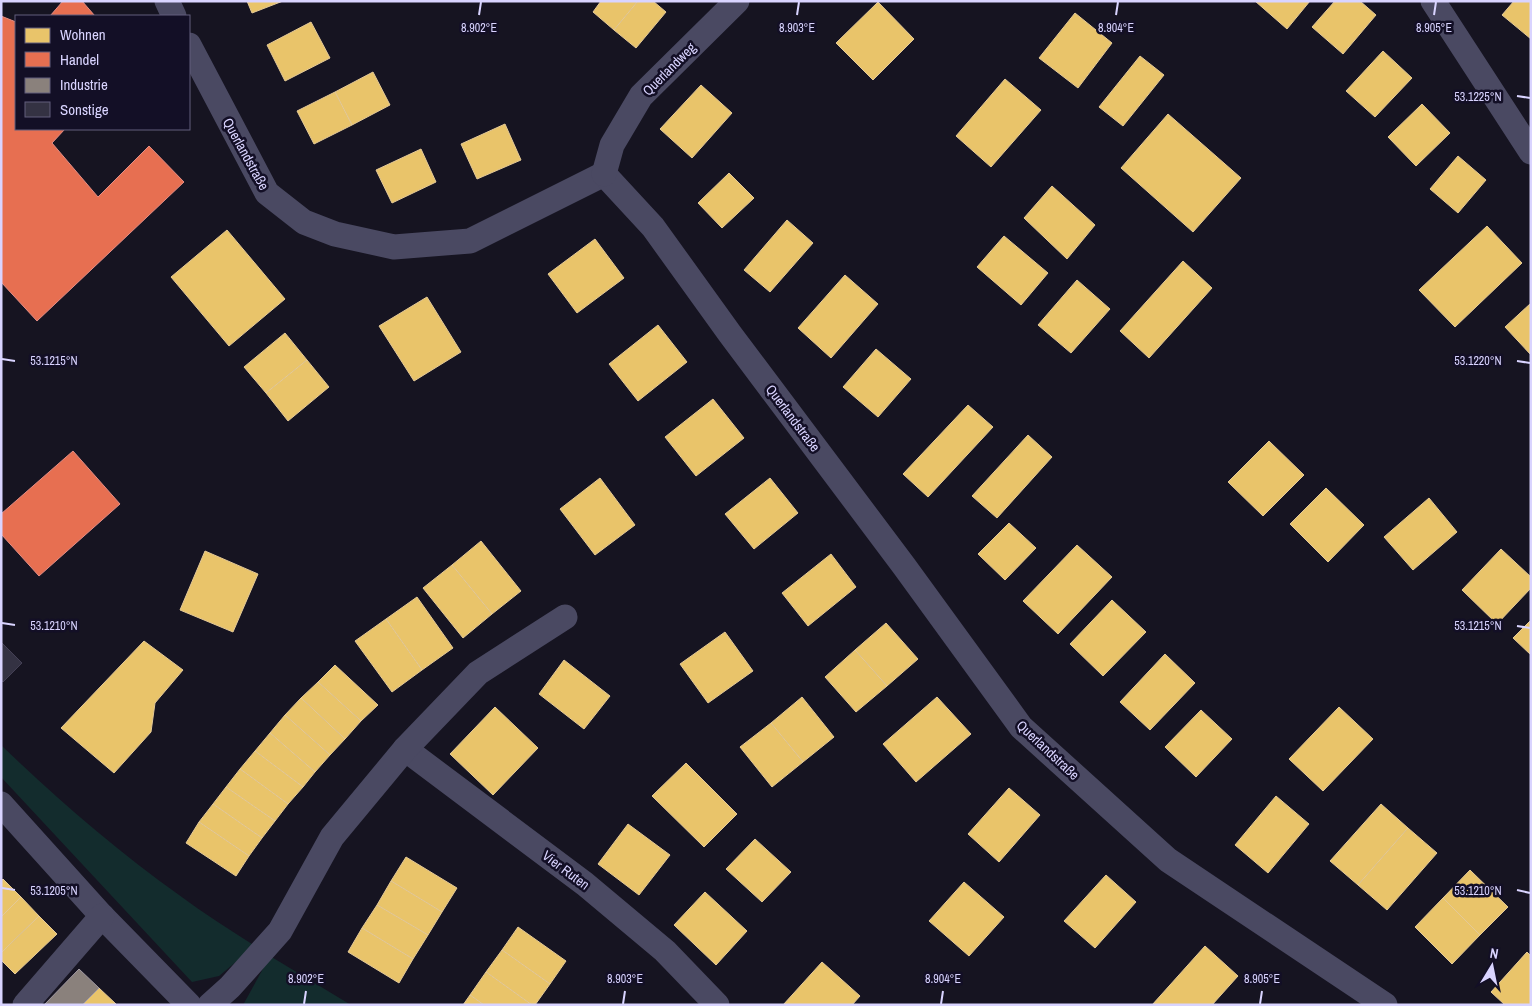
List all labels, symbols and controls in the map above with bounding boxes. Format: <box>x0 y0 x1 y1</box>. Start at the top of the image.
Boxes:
legend <box>15 15 190 130</box>
text: 8.902°E <box>461 20 497 36</box>
text: 8.903°E <box>779 20 815 36</box>
text: 8.904°E <box>1098 20 1134 36</box>
text: 8.905°E <box>1416 20 1452 36</box>
text: Wohnen <box>60 24 106 45</box>
street label: Querlandweg <box>638 38 700 100</box>
text: Handel <box>60 49 99 70</box>
text: Industrie <box>60 74 108 95</box>
text: 53.1225°N <box>1454 89 1502 105</box>
text: Sonstige <box>60 99 109 120</box>
street label: Querlandstraße <box>219 115 273 193</box>
text: 53.1215°N <box>30 353 78 369</box>
text: 53.1220°N <box>1454 353 1502 369</box>
street label: Querlandstraße <box>762 381 824 455</box>
text: 53.1210°N <box>30 618 78 634</box>
text: 53.1215°N <box>1454 618 1502 634</box>
street label: Querlandstraße <box>1013 716 1083 784</box>
street label: Vier Ruten <box>539 846 593 894</box>
text: 53.1205°N <box>30 883 78 899</box>
text: 53.1210°N <box>1454 883 1502 899</box>
north arrow <box>1467 941 1517 991</box>
text: N <box>1489 944 1500 963</box>
text: 8.902°E <box>288 971 324 987</box>
text: 8.903°E <box>607 971 643 987</box>
text: 8.904°E <box>925 971 961 987</box>
text: 8.905°E <box>1244 971 1280 987</box>

